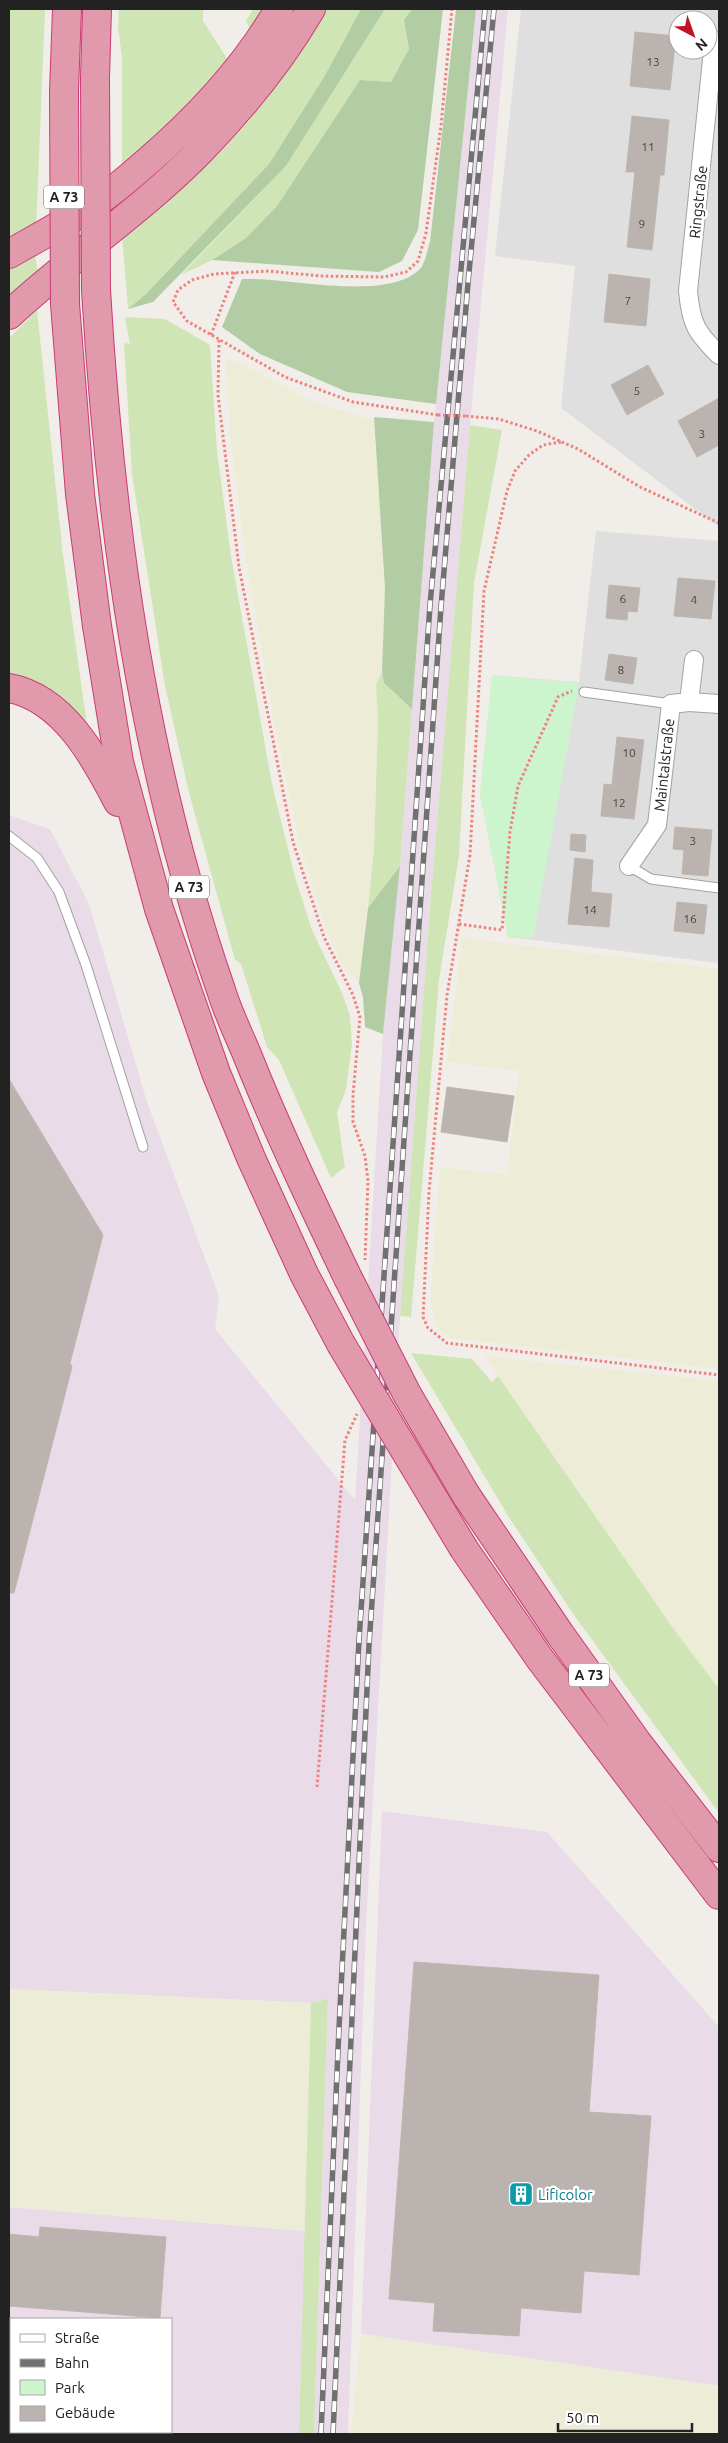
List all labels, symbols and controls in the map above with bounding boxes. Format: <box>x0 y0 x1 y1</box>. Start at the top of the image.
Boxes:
north arrow <box>668 10 718 60</box>
text: N <box>692 35 711 54</box>
house number: 13 <box>646 55 660 68</box>
house number: 11 <box>641 140 655 153</box>
street label: Ringstraße <box>686 165 710 239</box>
road number: A 73 <box>44 186 84 208</box>
house number: 9 <box>639 217 645 230</box>
house number: 7 <box>625 294 631 307</box>
house number: 5 <box>634 384 640 397</box>
house number: 3 <box>699 427 705 440</box>
house number: 6 <box>620 592 627 605</box>
house number: 4 <box>691 593 698 606</box>
house number: 8 <box>618 663 625 676</box>
street label: Maintalstraße <box>651 718 677 812</box>
house number: 10 <box>622 746 636 759</box>
house number: 12 <box>612 796 626 809</box>
house number: 3 <box>690 834 696 847</box>
road number: A 73 <box>169 876 209 899</box>
house number: 14 <box>583 903 597 916</box>
house number: 16 <box>683 912 697 925</box>
road number: A 73 <box>569 1664 609 1686</box>
building icon: Lificolor <box>508 2181 534 2207</box>
place label: Lificolor <box>538 2186 593 2203</box>
legend <box>10 2318 172 2433</box>
text: Straße <box>55 2329 99 2346</box>
text: Bahn <box>55 2354 89 2371</box>
text: Park <box>55 2379 85 2396</box>
scale bar <box>558 2400 692 2432</box>
text: Gebäude <box>55 2404 115 2421</box>
text: 50 m <box>566 2409 599 2426</box>

